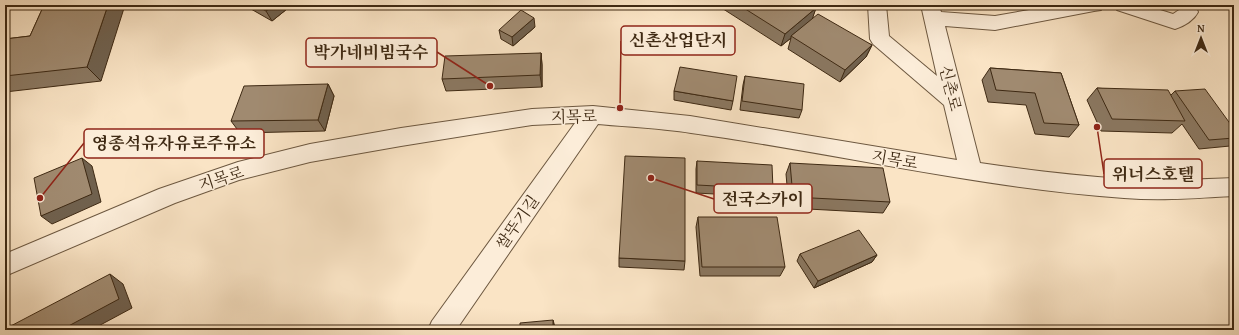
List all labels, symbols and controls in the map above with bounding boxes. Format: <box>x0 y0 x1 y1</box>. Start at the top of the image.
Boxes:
north arrow <box>1181 18 1221 58</box>
text: N <box>1197 20 1205 36</box>
callout: 신촌산업단지 <box>621 26 735 55</box>
text: 신촌산업단지 <box>629 27 727 52</box>
callout: 박가네비빔국수 <box>306 38 437 67</box>
text: 박가네비빔국수 <box>314 39 428 64</box>
street label: 신촌로 <box>934 63 968 114</box>
street label: 지목로 <box>551 104 598 128</box>
callout: 영종석유자유로주유소 <box>84 129 264 158</box>
text: 영종석유자유로주유소 <box>92 130 256 155</box>
street label: 지목로 <box>870 143 920 175</box>
street label: 지목로 <box>195 159 247 197</box>
callout: 위너스호텔 <box>1104 159 1202 188</box>
text: 위너스호텔 <box>1112 161 1194 186</box>
callout: 전국스카이 <box>714 184 812 213</box>
text: 전국스카이 <box>722 186 804 211</box>
street label: 쌀뚜기길 <box>489 190 545 254</box>

